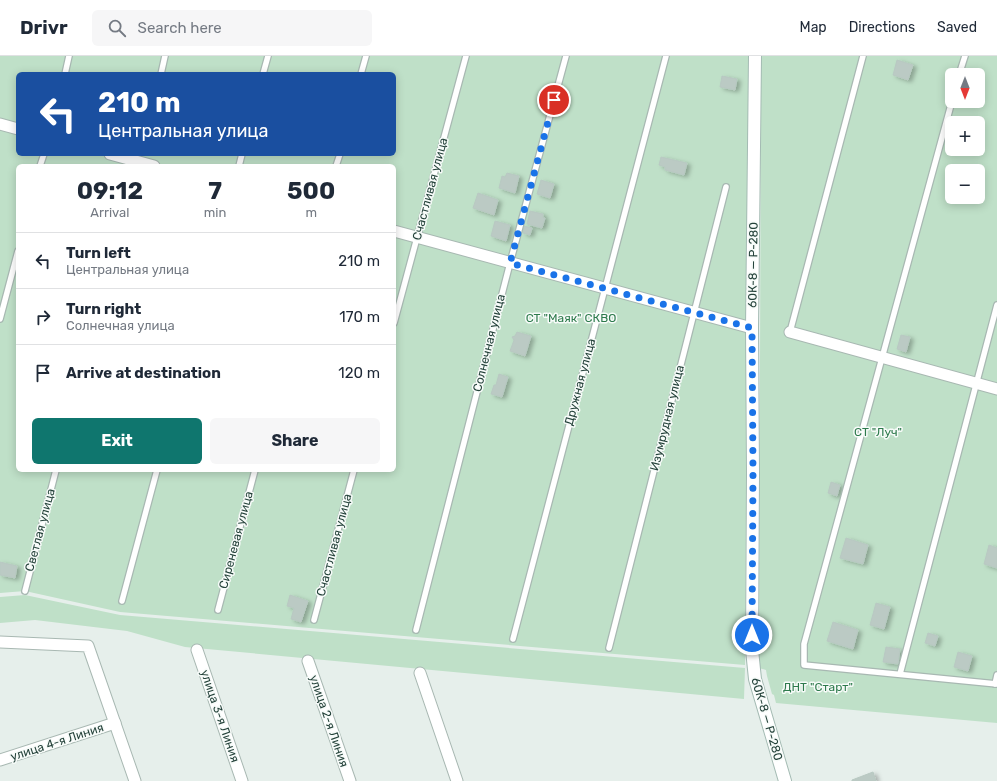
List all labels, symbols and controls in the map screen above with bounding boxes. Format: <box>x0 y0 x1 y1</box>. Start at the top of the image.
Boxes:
search box <box>92 10 372 46</box>
text: Drivr <box>20 16 68 39</box>
icon: search <box>106 17 128 39</box>
text: Search here <box>138 19 222 37</box>
text: Map <box>800 19 827 36</box>
text: Directions <box>849 19 915 36</box>
text: Saved <box>937 19 977 36</box>
north arrow <box>945 68 985 108</box>
map controls <box>945 68 985 204</box>
pin <box>537 83 571 117</box>
text: 210 m <box>98 86 181 119</box>
icon: left <box>32 88 84 140</box>
icon: arrive <box>543 89 565 111</box>
button: + <box>945 116 985 156</box>
text: Центральная улица <box>98 120 268 142</box>
street label: Счастливая улица <box>410 136 450 242</box>
button: − <box>945 164 985 204</box>
text: 09:12 <box>77 177 143 205</box>
text: 7 <box>208 177 222 205</box>
text: 500 <box>287 177 335 205</box>
text: Arrival <box>90 205 129 220</box>
text: min <box>204 205 226 220</box>
text: m <box>305 205 317 220</box>
street label: 60К-8 — Р-280 <box>745 222 761 308</box>
text: Turn left <box>66 244 131 262</box>
icon: left <box>32 250 54 272</box>
text: 210 m <box>338 252 380 270</box>
text: Центральная улица <box>66 262 189 277</box>
street label: Солнечная улица <box>470 293 508 393</box>
text: Turn right <box>66 300 141 318</box>
icon: right <box>32 306 54 328</box>
text: 170 m <box>339 308 380 326</box>
park label: СТ "Маяк" СКВО <box>526 311 616 325</box>
text: Солнечная улица <box>66 318 175 333</box>
street label: Дружная улица <box>562 337 598 427</box>
icon: arrive <box>32 362 54 384</box>
text: Arrive at destination <box>66 364 221 382</box>
text: 120 m <box>338 364 380 382</box>
street label: Изумрудная улица <box>647 364 687 472</box>
button: Exit <box>32 418 202 464</box>
button: Share <box>210 418 380 464</box>
park label: СТ "Луч" <box>854 425 902 439</box>
street label: Светлая улица <box>22 487 58 573</box>
street label: Сиреневая улица <box>216 490 256 590</box>
street label: Счастливая улица <box>314 492 354 598</box>
position arrow <box>731 614 773 656</box>
street label: улица 3-я Линия <box>198 668 242 764</box>
street label: улица 2-я Линия <box>307 673 351 769</box>
street label: 60К-8 — Р-280 <box>748 676 786 762</box>
park label: ДНТ "Старт" <box>783 680 853 694</box>
street label: улица 4-я Линия <box>9 720 105 764</box>

